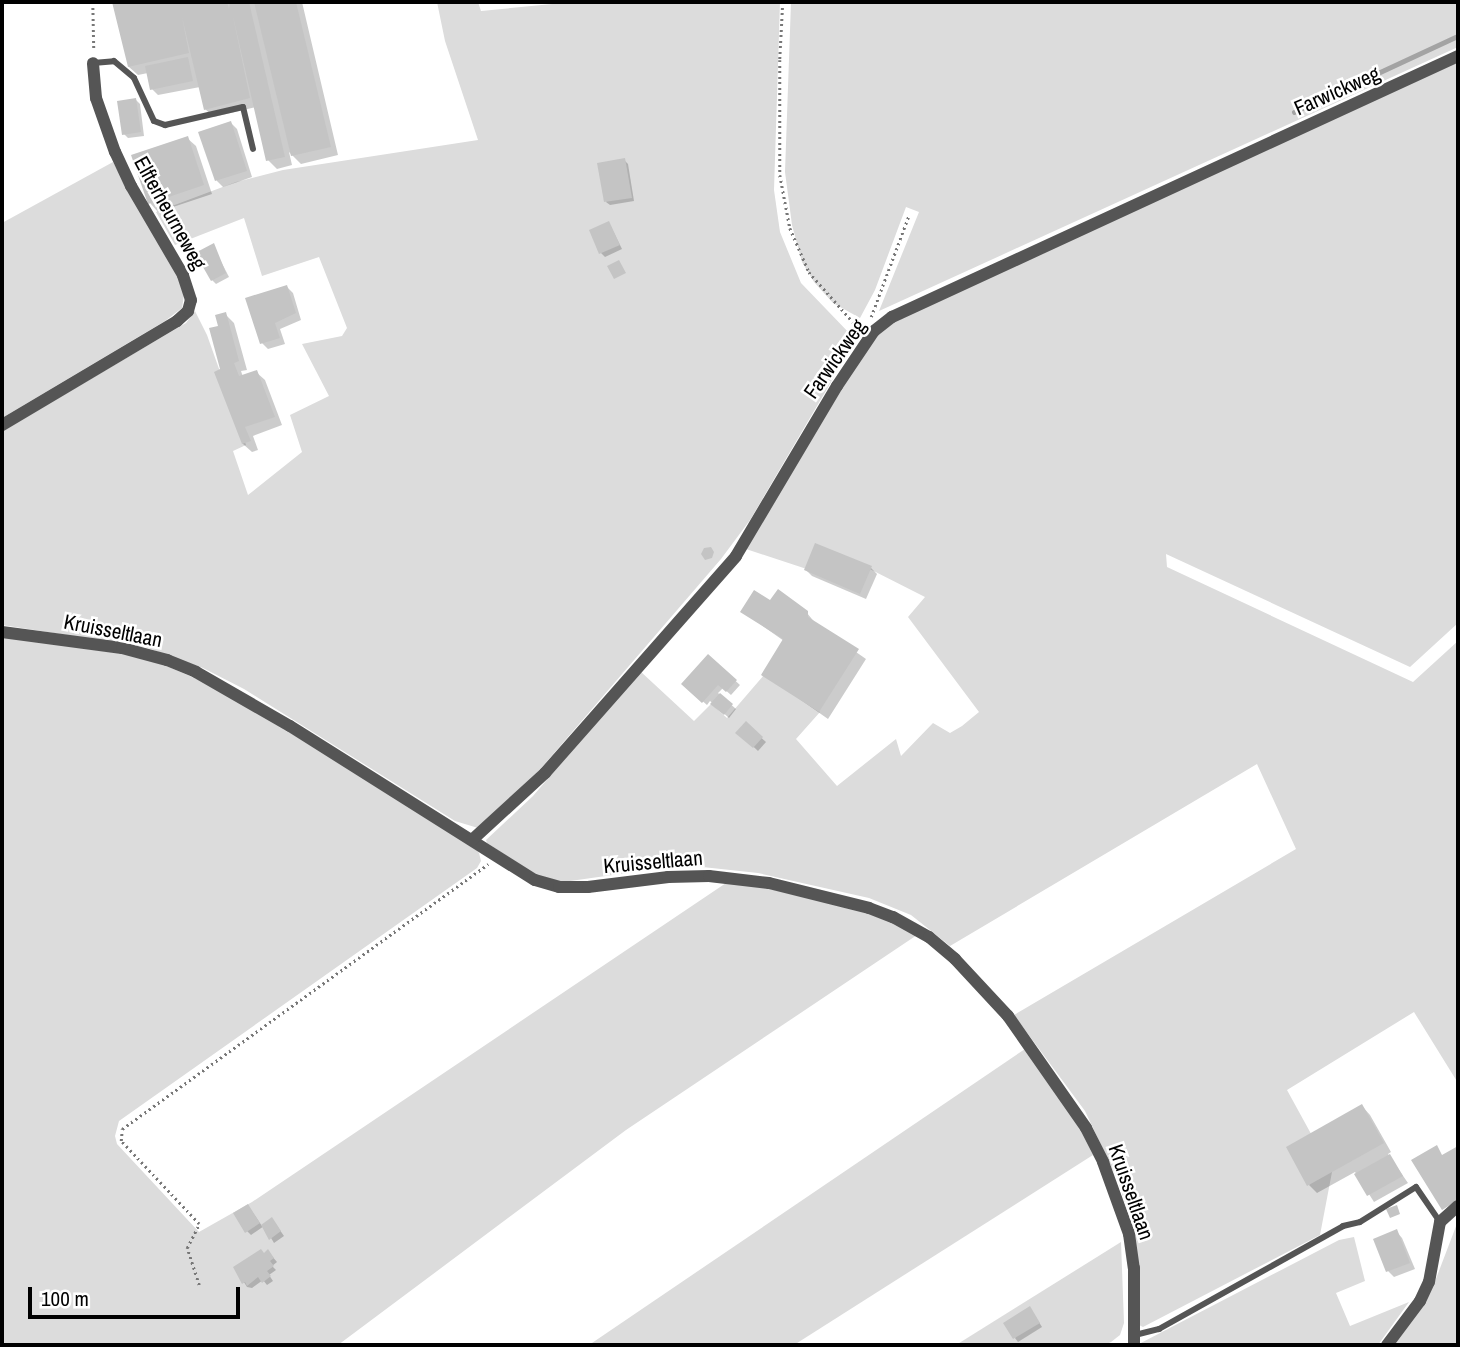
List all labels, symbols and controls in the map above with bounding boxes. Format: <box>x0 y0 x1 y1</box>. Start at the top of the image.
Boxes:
street label: Farwickweg <box>1290 61 1384 121</box>
street label: Elfterheurneweg <box>129 152 211 274</box>
street label: Farwickweg <box>799 314 871 404</box>
street label: Kruisseltlaan <box>62 609 164 653</box>
street label: Kruisseltlaan <box>602 845 704 879</box>
street label: Kruisseltlaan <box>1103 1141 1159 1243</box>
scale bar <box>32 1274 243 1318</box>
text: 100 m <box>41 1284 89 1313</box>

